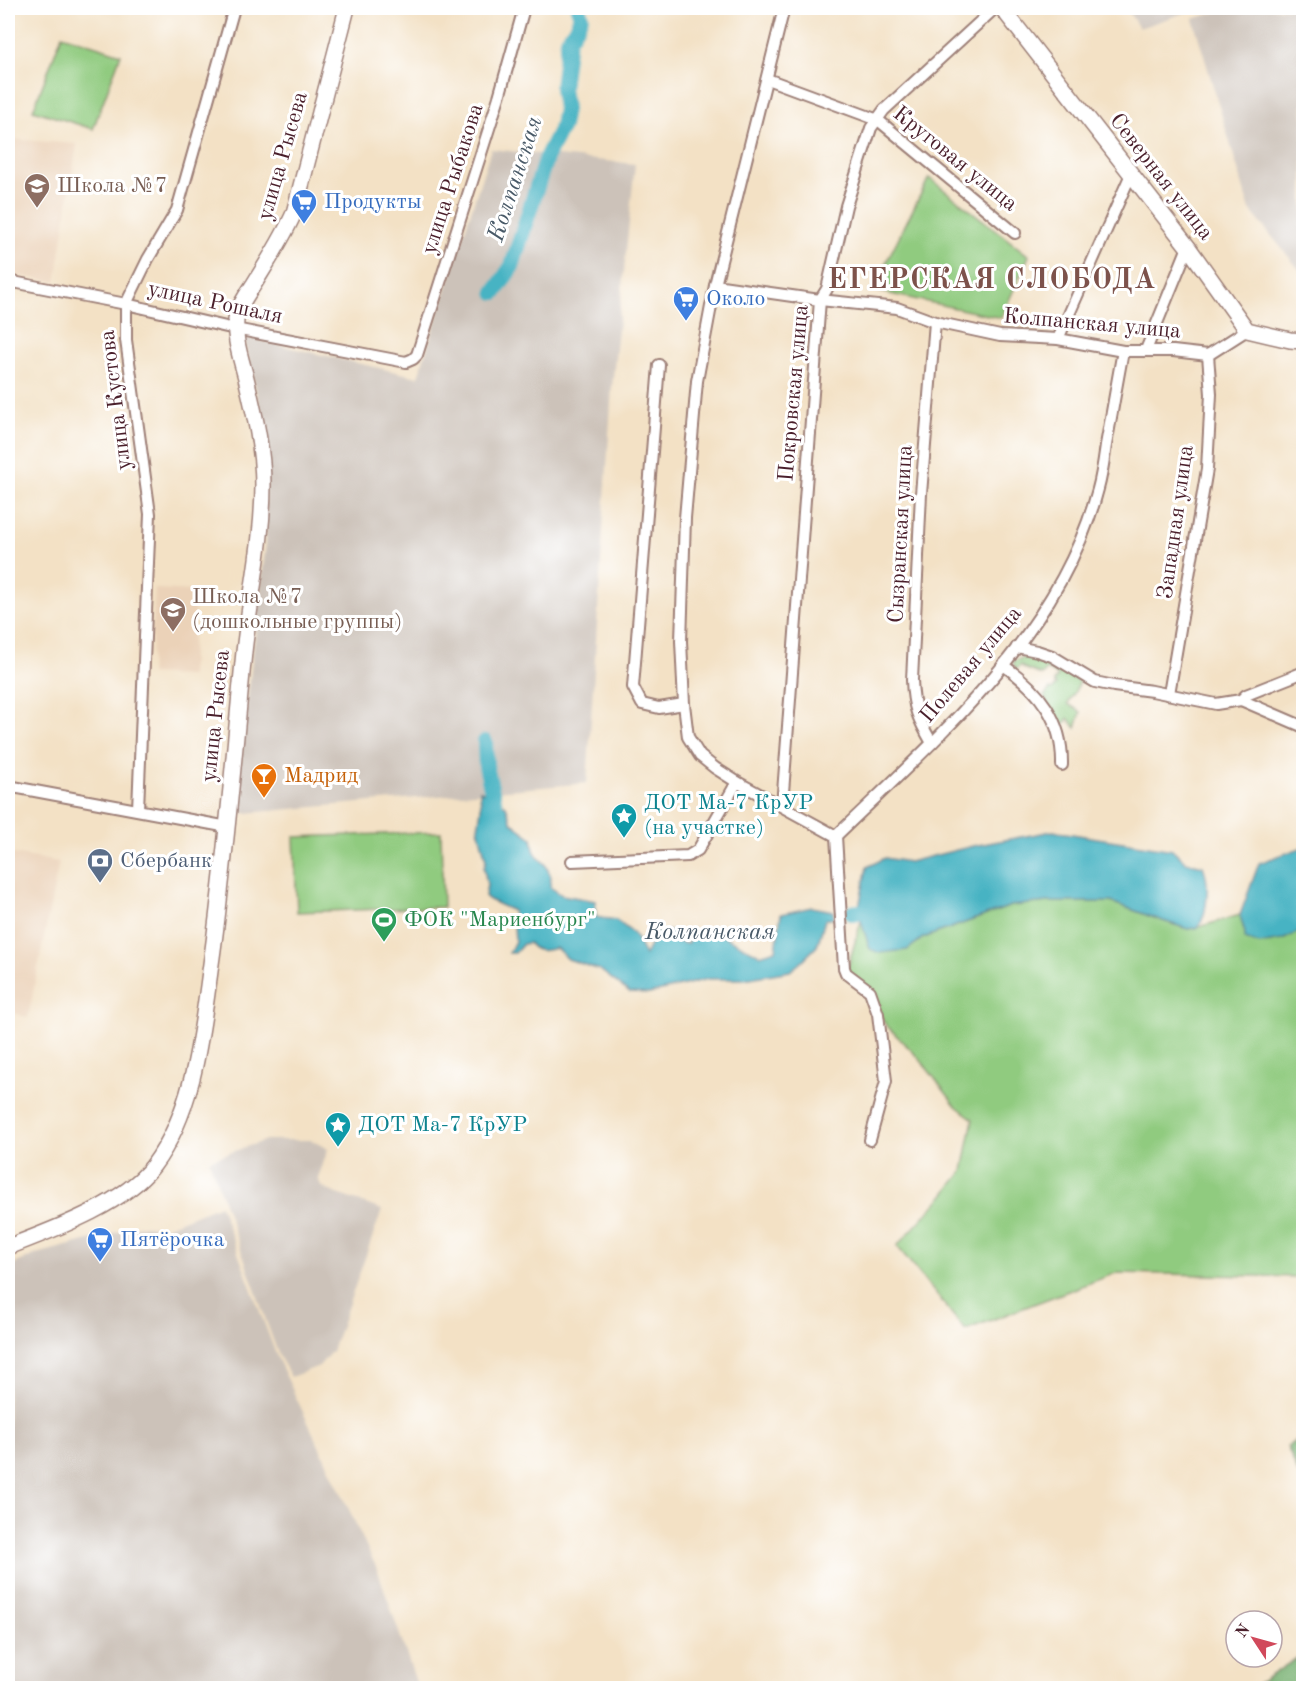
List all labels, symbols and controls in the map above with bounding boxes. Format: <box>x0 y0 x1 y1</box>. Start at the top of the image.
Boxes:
street label: улица Рысева <box>254 89 312 223</box>
street label: улица Рыбакова <box>418 101 488 257</box>
street label: Круговая улица <box>889 102 1022 216</box>
street label: Северная улица <box>1105 110 1217 244</box>
water label: Колпанская <box>484 114 547 245</box>
school or university icon: Школа №7 <box>22 171 52 209</box>
place label: Школа №7 <box>57 175 168 197</box>
supermarket icon: Продукты <box>289 187 319 225</box>
place label: Продукты <box>324 191 421 213</box>
district label: ЕГЕРСКАЯ СЛОБОДА <box>827 266 1157 295</box>
street label: улица Рошаля <box>146 278 284 328</box>
supermarket icon: Около <box>671 284 701 322</box>
place label: Около <box>706 288 765 310</box>
street label: Покровская улица <box>775 303 813 482</box>
street label: Колпанская улица <box>1002 305 1182 343</box>
street label: улица Кустова <box>96 328 136 472</box>
street label: Сызранская улица <box>885 444 917 624</box>
street label: Западная улица <box>1154 444 1198 600</box>
place label: Школа №7 (дошкольные группы) <box>192 586 403 633</box>
school or university icon: Школа №7 (дошкольные группы) <box>158 595 188 633</box>
street label: Полевая улица <box>916 602 1026 728</box>
street label: улица Рысева <box>198 649 234 783</box>
bar icon: Мадрид <box>249 761 279 799</box>
place label: Мадрид <box>284 765 358 787</box>
place label: ДОТ Ма-7 КрУР (на участке) <box>644 792 813 839</box>
place icon: ДОТ Ма-7 КрУР (на участке) <box>609 801 639 839</box>
bank icon: Сбербанк <box>85 846 115 884</box>
place label: Сбербанк <box>120 850 212 872</box>
sports icon: ФОК "Мариенбург" <box>369 905 399 943</box>
place label: ФОК "Мариенбург" <box>404 909 596 931</box>
water label: Колпанская <box>644 921 775 945</box>
place icon: ДОТ Ма-7 КрУР <box>323 1110 353 1148</box>
place label: ДОТ Ма-7 КрУР <box>358 1114 527 1136</box>
supermarket icon: Пятёрочка <box>85 1225 115 1263</box>
place label: Пятёрочка <box>120 1229 225 1251</box>
north arrow <box>1224 1609 1284 1669</box>
text: N <box>1233 1621 1254 1641</box>

